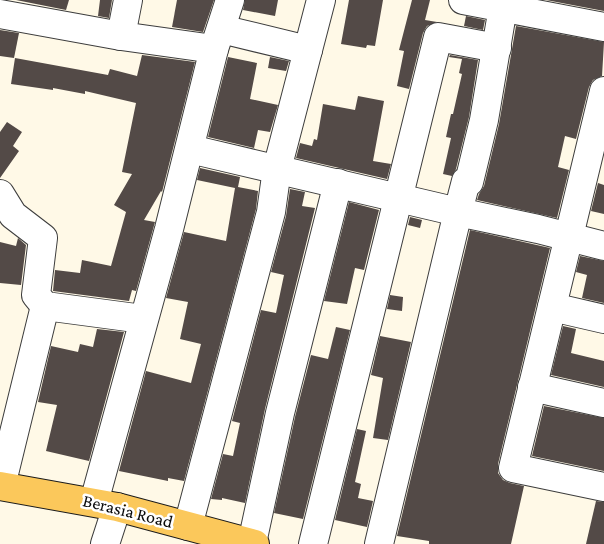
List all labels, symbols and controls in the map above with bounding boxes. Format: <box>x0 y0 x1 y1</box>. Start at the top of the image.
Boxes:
street label: Berasia Road <box>81 490 176 532</box>

